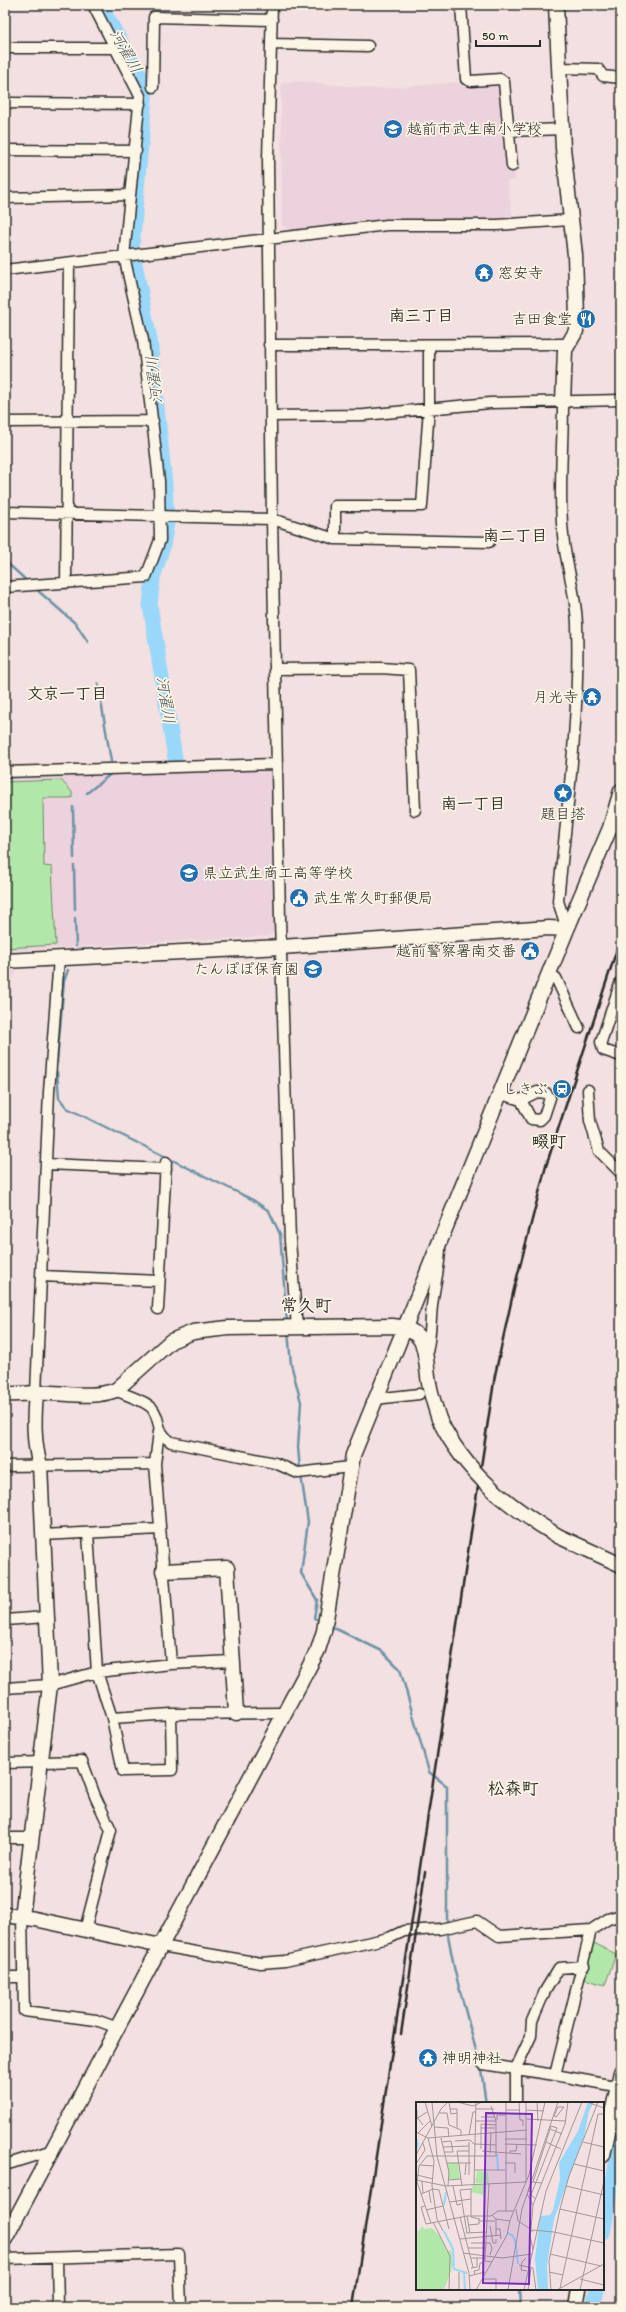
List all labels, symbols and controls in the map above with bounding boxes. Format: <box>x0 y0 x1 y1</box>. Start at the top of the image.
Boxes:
scale bar <box>476 22 540 48</box>
water label: 河濯川 <box>106 25 146 77</box>
text: 50 m <box>482 29 508 43</box>
school or university icon: 越前市武生南小学校 <box>382 118 404 140</box>
place label: 越前市武生南小学校 <box>407 120 542 138</box>
temple icon: 窓安寺 <box>473 262 495 284</box>
place label: 窓安寺 <box>498 264 543 282</box>
district label: 南三丁目 <box>389 306 453 325</box>
restaurant icon: 吉田食堂 <box>575 308 597 330</box>
place label: 吉田食堂 <box>512 310 572 328</box>
water label: 河濯川 <box>142 355 166 405</box>
district label: 南二丁目 <box>483 526 547 545</box>
water label: 河濯川 <box>153 675 179 725</box>
district label: 文京一丁目 <box>27 684 107 703</box>
temple icon: 月光寺 <box>581 686 603 708</box>
place label: 月光寺 <box>533 688 578 706</box>
place icon: 題目塔 <box>552 782 574 804</box>
district label: 南一丁目 <box>441 794 505 813</box>
place label: 題目塔 <box>540 805 586 823</box>
school or university icon: 県立武生商工高等学校 <box>178 862 200 884</box>
place label: 県立武生商工高等学校 <box>203 864 353 882</box>
public building icon: 武生常久町郵便局 <box>288 887 310 909</box>
place label: 武生常久町郵便局 <box>313 889 433 907</box>
public building icon: 越前警察署南交番 <box>519 940 541 962</box>
place label: 越前警察署南交番 <box>396 942 516 960</box>
school or university icon: たんぽぽ保育園 <box>302 958 324 980</box>
place label: たんぽぽ保育園 <box>194 960 299 978</box>
station icon: しきぶ <box>551 1078 573 1100</box>
place label: しきぶ <box>503 1080 548 1098</box>
district label: 畷町 <box>532 1131 566 1151</box>
district label: 常久町 <box>281 1295 332 1315</box>
district label: 松森町 <box>488 1778 539 1798</box>
temple icon: 神明神社 <box>417 2047 439 2069</box>
place label: 神明神社 <box>442 2049 502 2067</box>
inset map <box>416 2102 604 2290</box>

